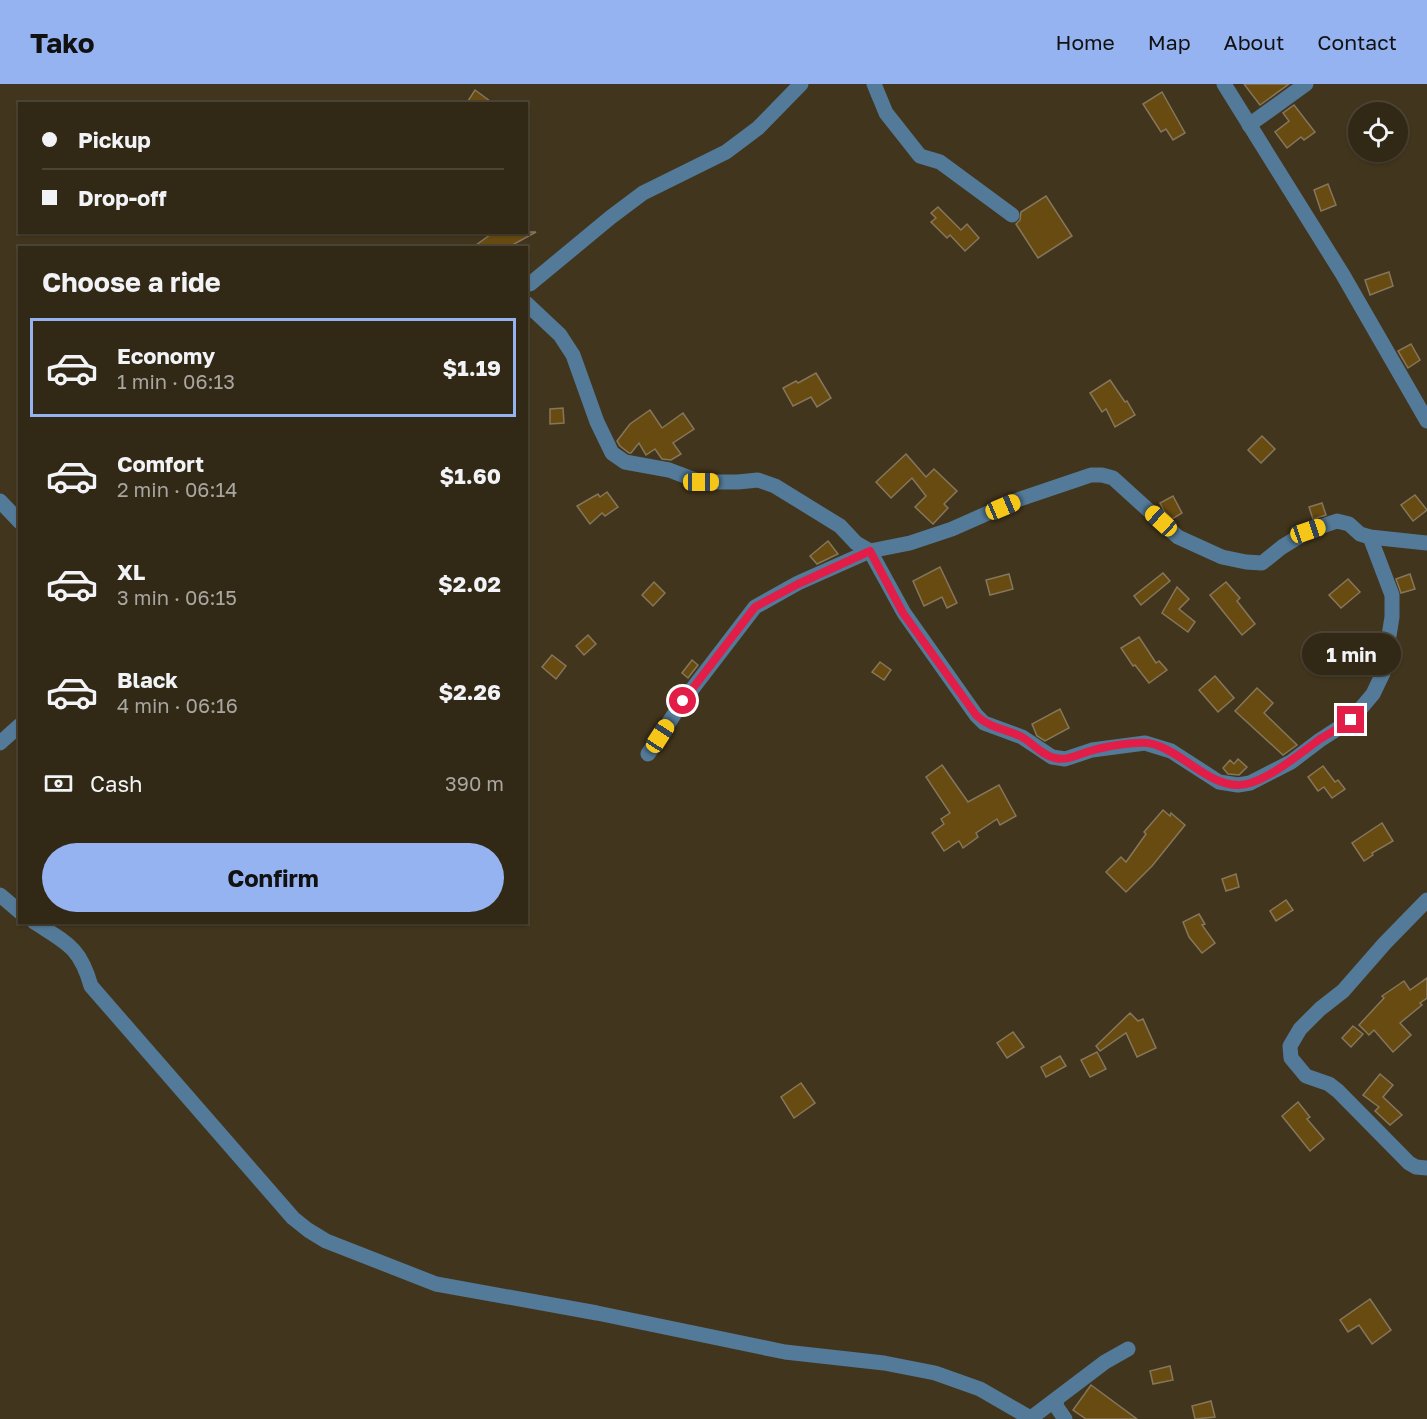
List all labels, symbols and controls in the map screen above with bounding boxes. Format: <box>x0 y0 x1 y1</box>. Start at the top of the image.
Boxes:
text: Tako <box>30 26 95 59</box>
text: Home <box>1055 29 1115 55</box>
text: Map <box>1148 29 1191 55</box>
text: About <box>1224 29 1284 55</box>
text: Contact <box>1317 29 1397 55</box>
map controls <box>1348 102 1408 162</box>
button: locate <box>1348 102 1408 162</box>
text: Pickup <box>78 126 151 153</box>
text: Drop-off <box>78 184 167 211</box>
text: Choose a ride <box>42 266 221 298</box>
icon: car <box>45 341 99 395</box>
text: Economy <box>117 342 215 369</box>
text: $1.19 <box>443 354 501 381</box>
text: 1 min · 06:13 <box>117 369 235 393</box>
icon: car <box>45 449 99 503</box>
text: Comfort <box>117 450 204 477</box>
text: $1.60 <box>440 462 501 489</box>
car <box>683 473 719 491</box>
text: 2 min · 06:14 <box>117 477 237 501</box>
car <box>983 492 1023 522</box>
car <box>1142 502 1180 540</box>
car <box>1288 517 1328 545</box>
icon: car <box>45 557 99 611</box>
text: XL <box>117 558 145 585</box>
text: $2.02 <box>438 570 501 597</box>
text: 3 min · 06:15 <box>117 585 237 609</box>
callout: 1 min <box>1302 633 1400 675</box>
text: 1 min <box>1326 642 1377 666</box>
icon: car <box>45 665 99 719</box>
text: Black <box>117 666 178 693</box>
text: $2.26 <box>438 678 501 705</box>
route start <box>669 687 696 714</box>
text: 4 min · 06:16 <box>117 693 238 717</box>
route end <box>1337 706 1364 733</box>
car <box>643 716 677 756</box>
icon: cash <box>42 767 75 800</box>
text: Cash <box>90 770 143 797</box>
text: 390 m <box>445 771 504 795</box>
button: Confirm <box>42 843 504 912</box>

